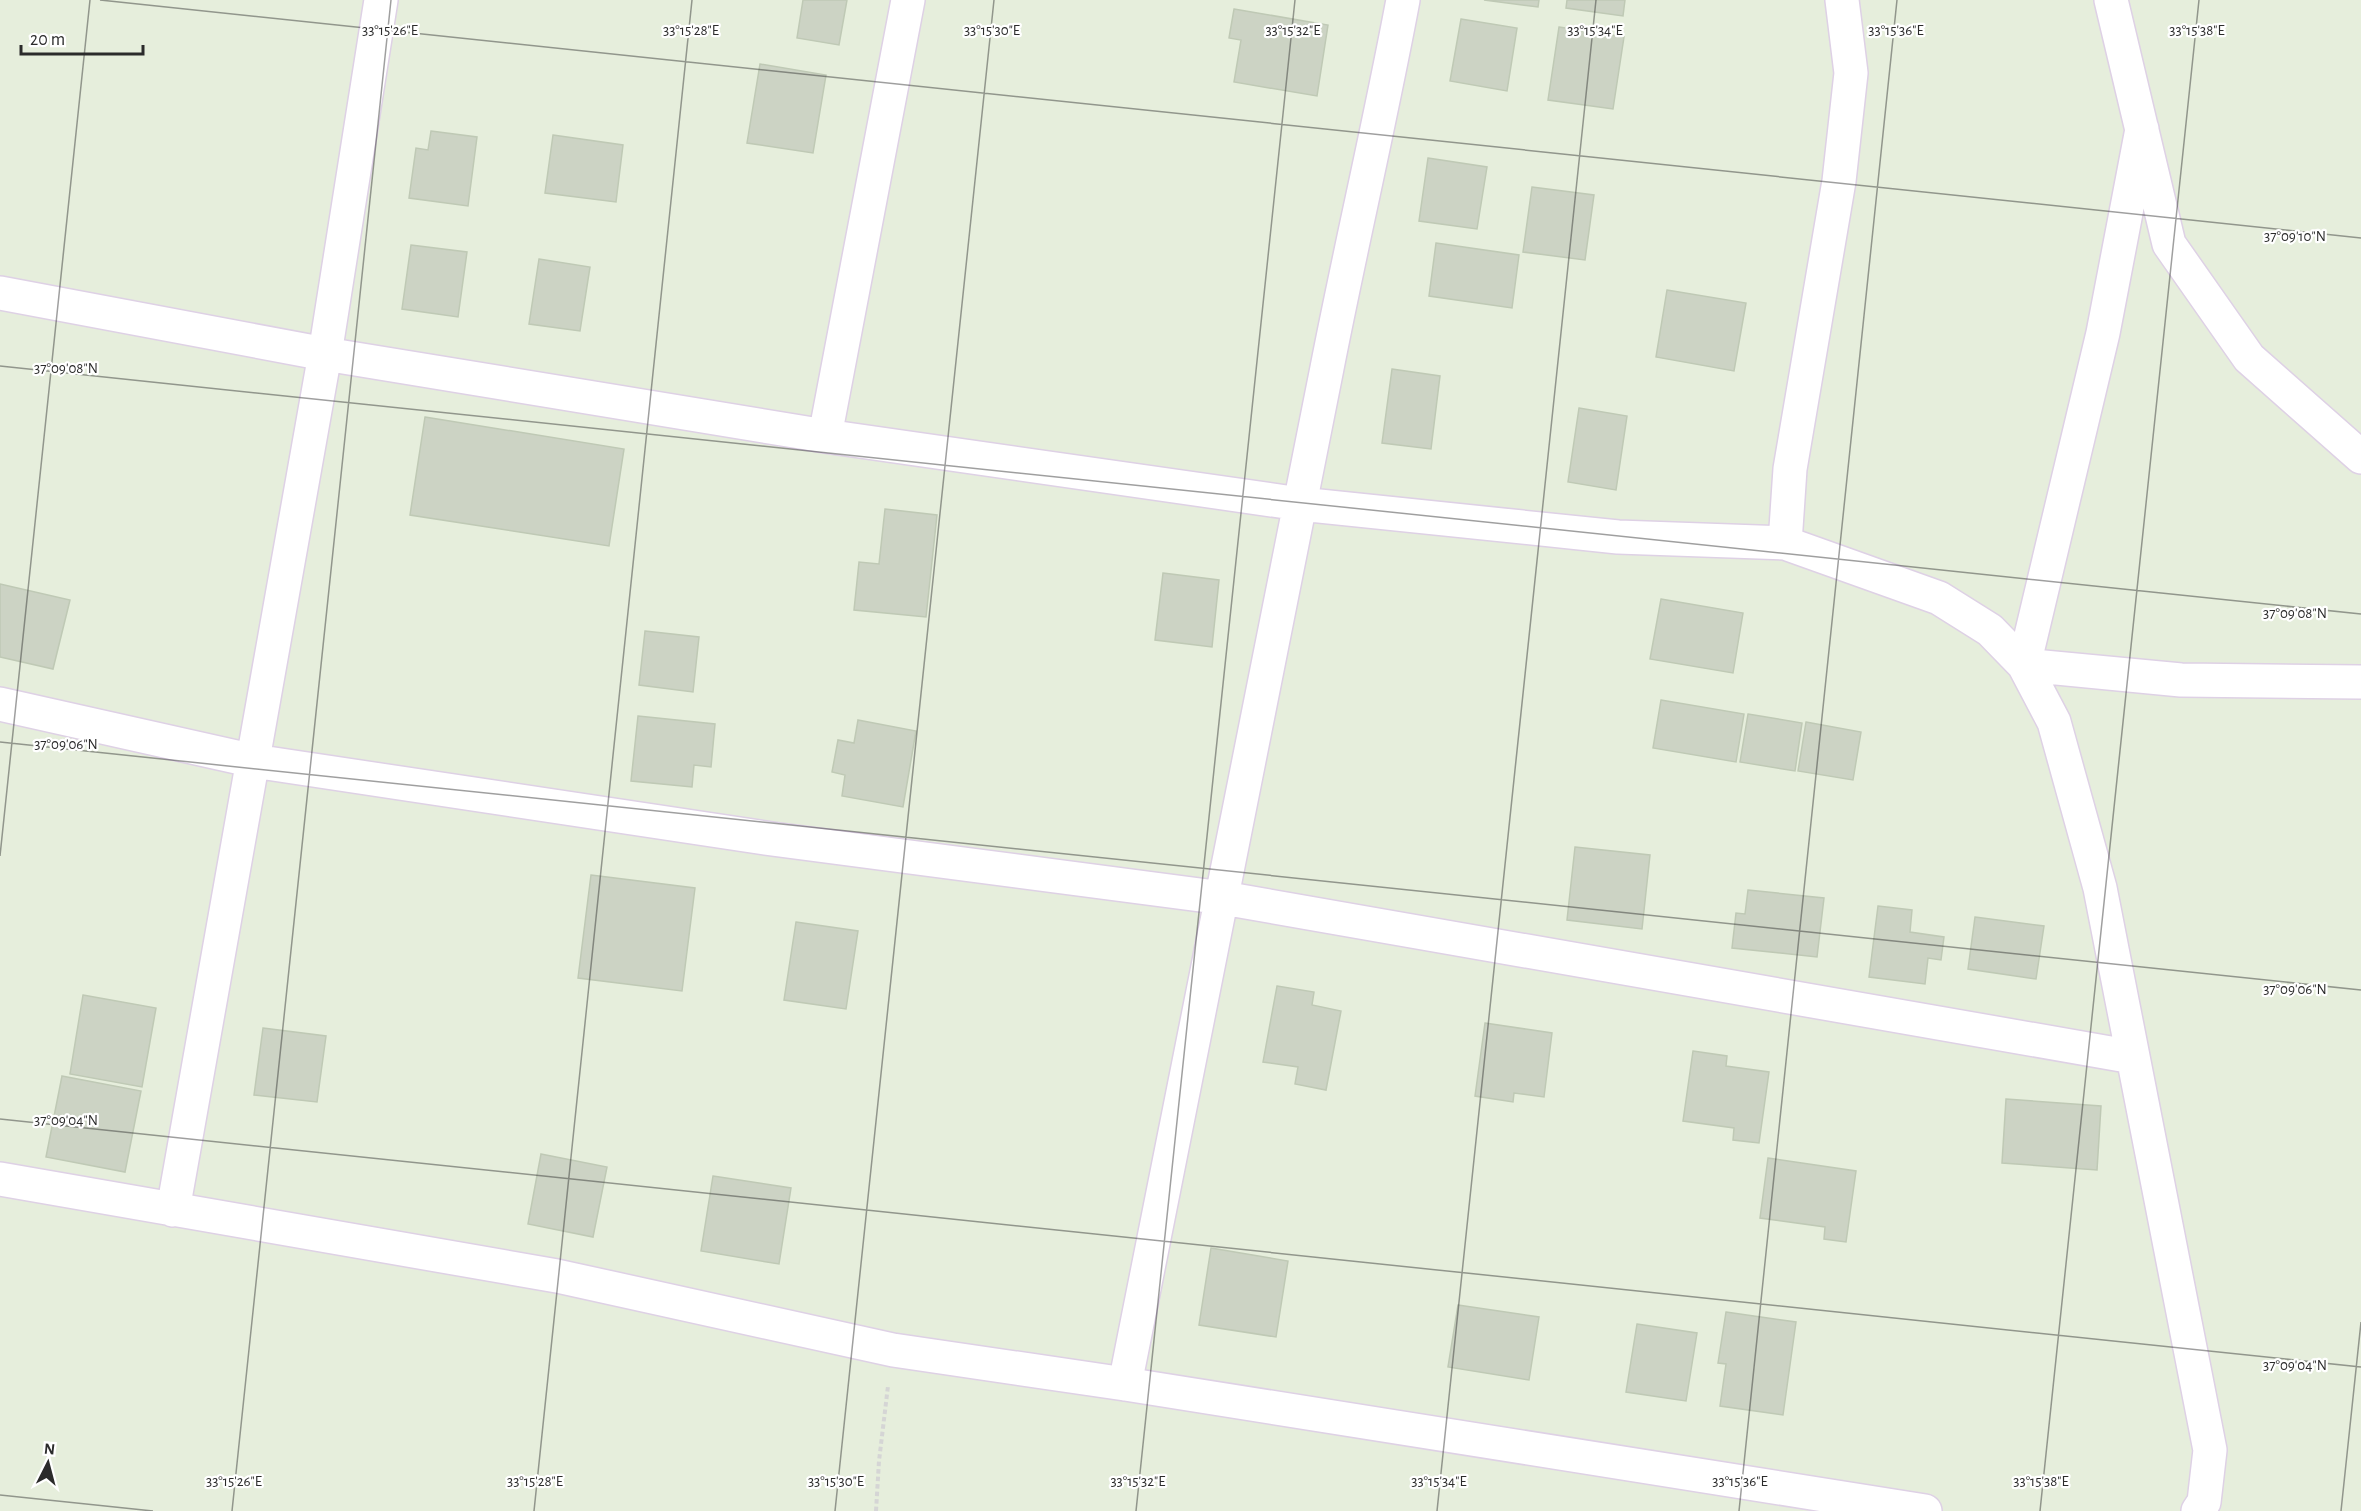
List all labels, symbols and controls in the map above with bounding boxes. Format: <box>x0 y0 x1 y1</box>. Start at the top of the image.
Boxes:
scale bar <box>21 18 142 56</box>
text: 33°15'26"E <box>362 23 418 38</box>
text: 33°15'28"E <box>663 23 719 38</box>
text: 33°15'30"E <box>964 23 1020 38</box>
text: 33°15'32"E <box>1265 23 1321 38</box>
text: 33°15'34"E <box>1567 23 1623 38</box>
text: 33°15'36"E <box>1868 23 1924 38</box>
text: 33°15'38"E <box>2169 23 2225 38</box>
text: 20 m <box>30 31 65 49</box>
text: 37°09'10"N <box>2264 229 2326 244</box>
text: 37°09'08"N <box>34 361 98 376</box>
text: 37°09'08"N <box>2263 606 2327 621</box>
text: 37°09'06"N <box>34 737 98 752</box>
text: 37°09'06"N <box>2263 982 2327 997</box>
text: 37°09'04"N <box>34 1113 98 1128</box>
text: 37°09'04"N <box>2263 1358 2327 1373</box>
north arrow <box>18 1433 78 1493</box>
text: N <box>43 1441 56 1458</box>
text: 33°15'26"E <box>206 1474 262 1489</box>
text: 33°15'28"E <box>507 1474 563 1489</box>
text: 33°15'30"E <box>808 1474 864 1489</box>
text: 33°15'32"E <box>1110 1474 1166 1489</box>
text: 33°15'34"E <box>1411 1474 1467 1489</box>
text: 33°15'36"E <box>1712 1474 1768 1489</box>
text: 33°15'38"E <box>2013 1474 2069 1489</box>

